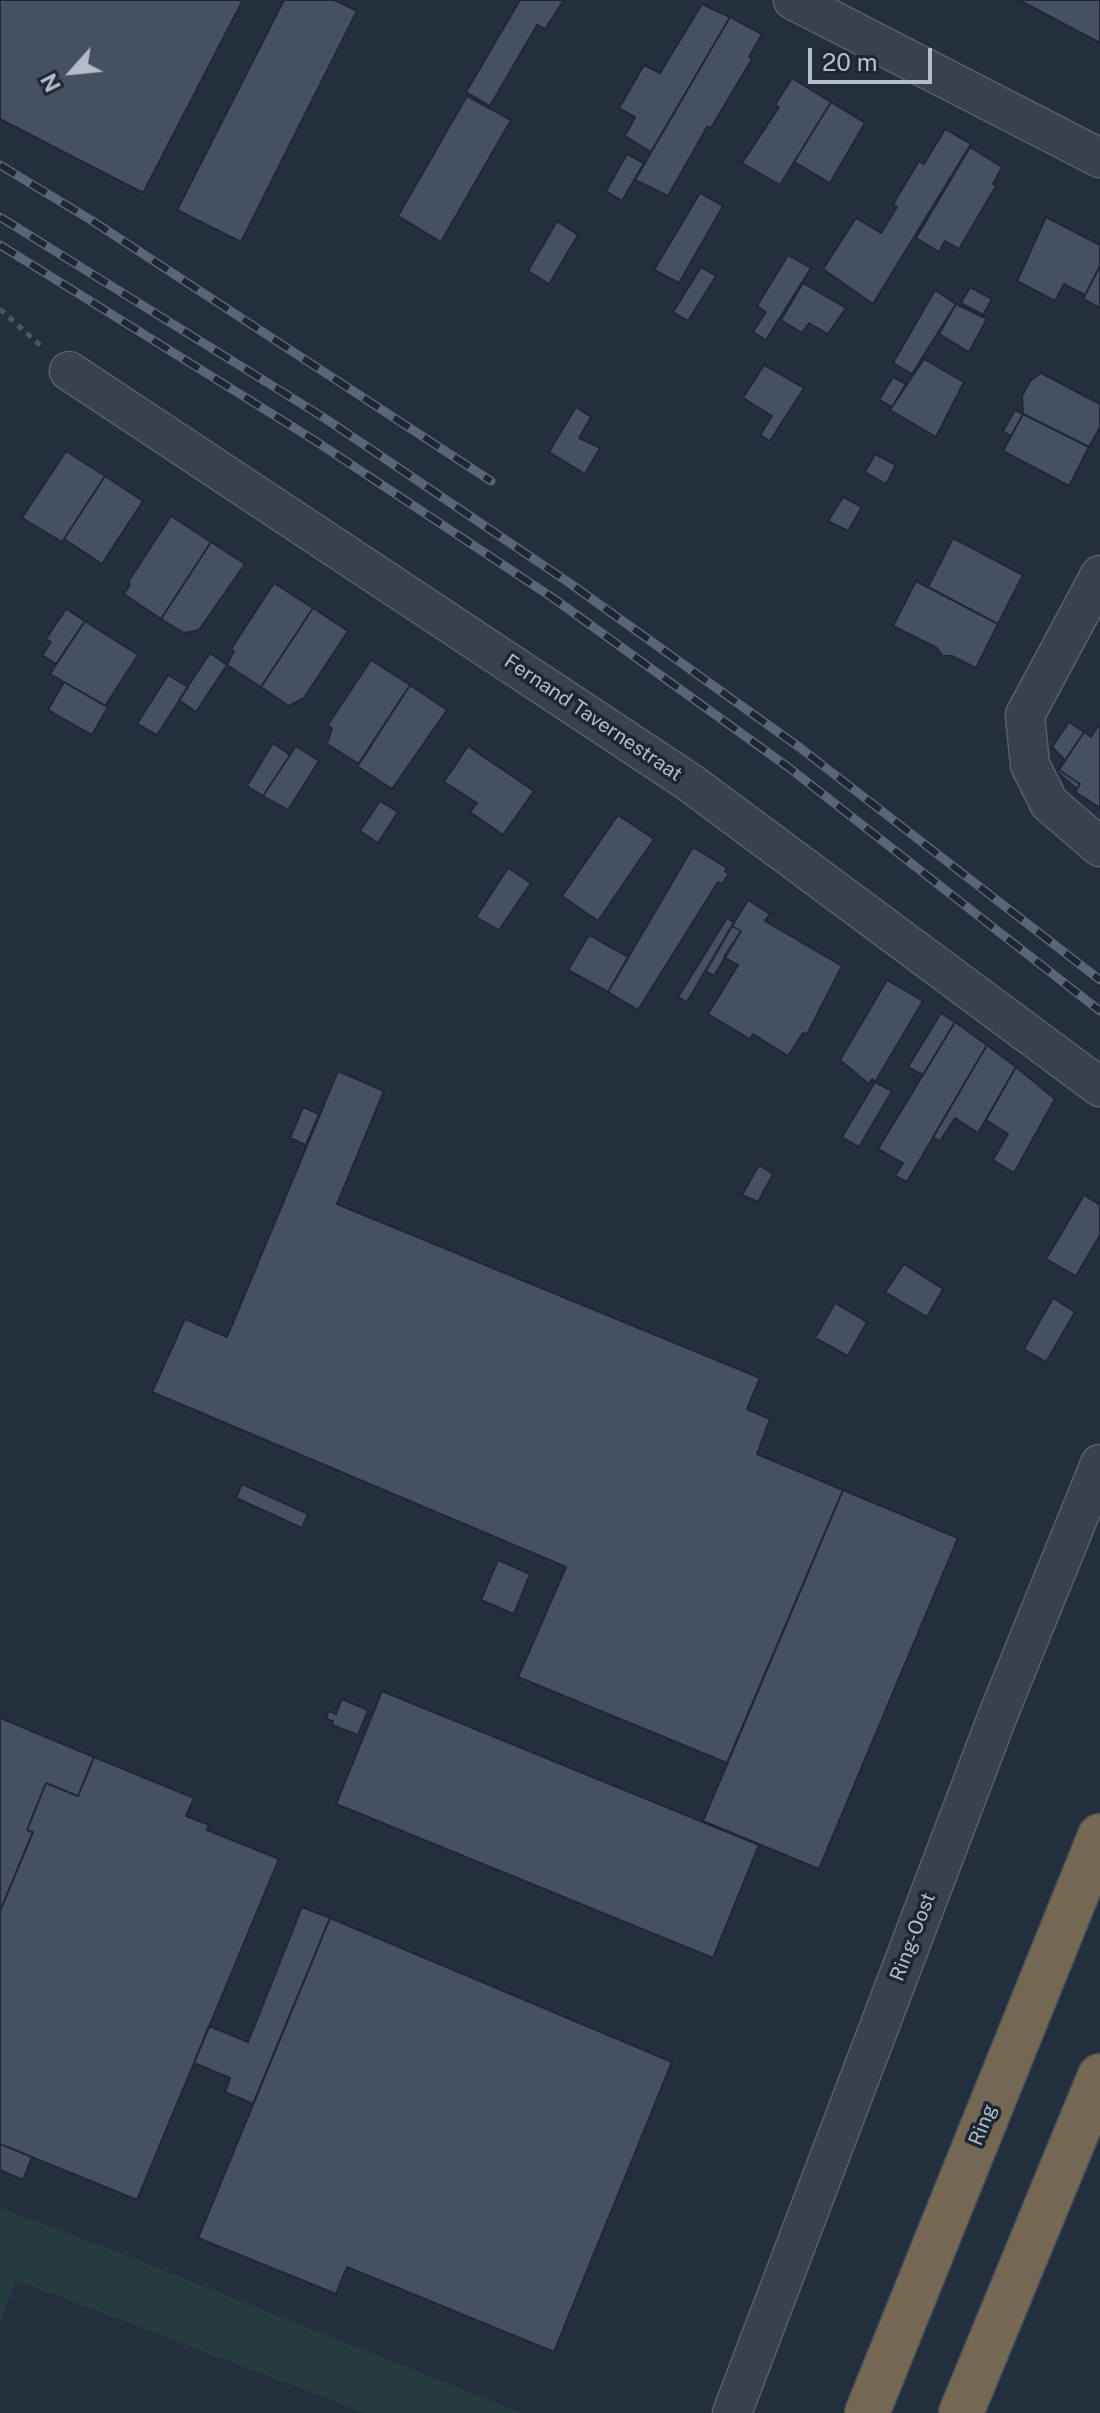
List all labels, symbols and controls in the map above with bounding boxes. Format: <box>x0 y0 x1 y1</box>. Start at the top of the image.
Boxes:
north arrow <box>32 32 112 112</box>
scale bar <box>812 32 936 82</box>
text: 20 m <box>822 48 878 76</box>
text: N <box>35 69 66 96</box>
street label: Fernand Tavernestraat <box>499 649 687 787</box>
street label: Ring-Oost <box>885 1889 941 1985</box>
street label: Ring <box>964 2101 1002 2149</box>

